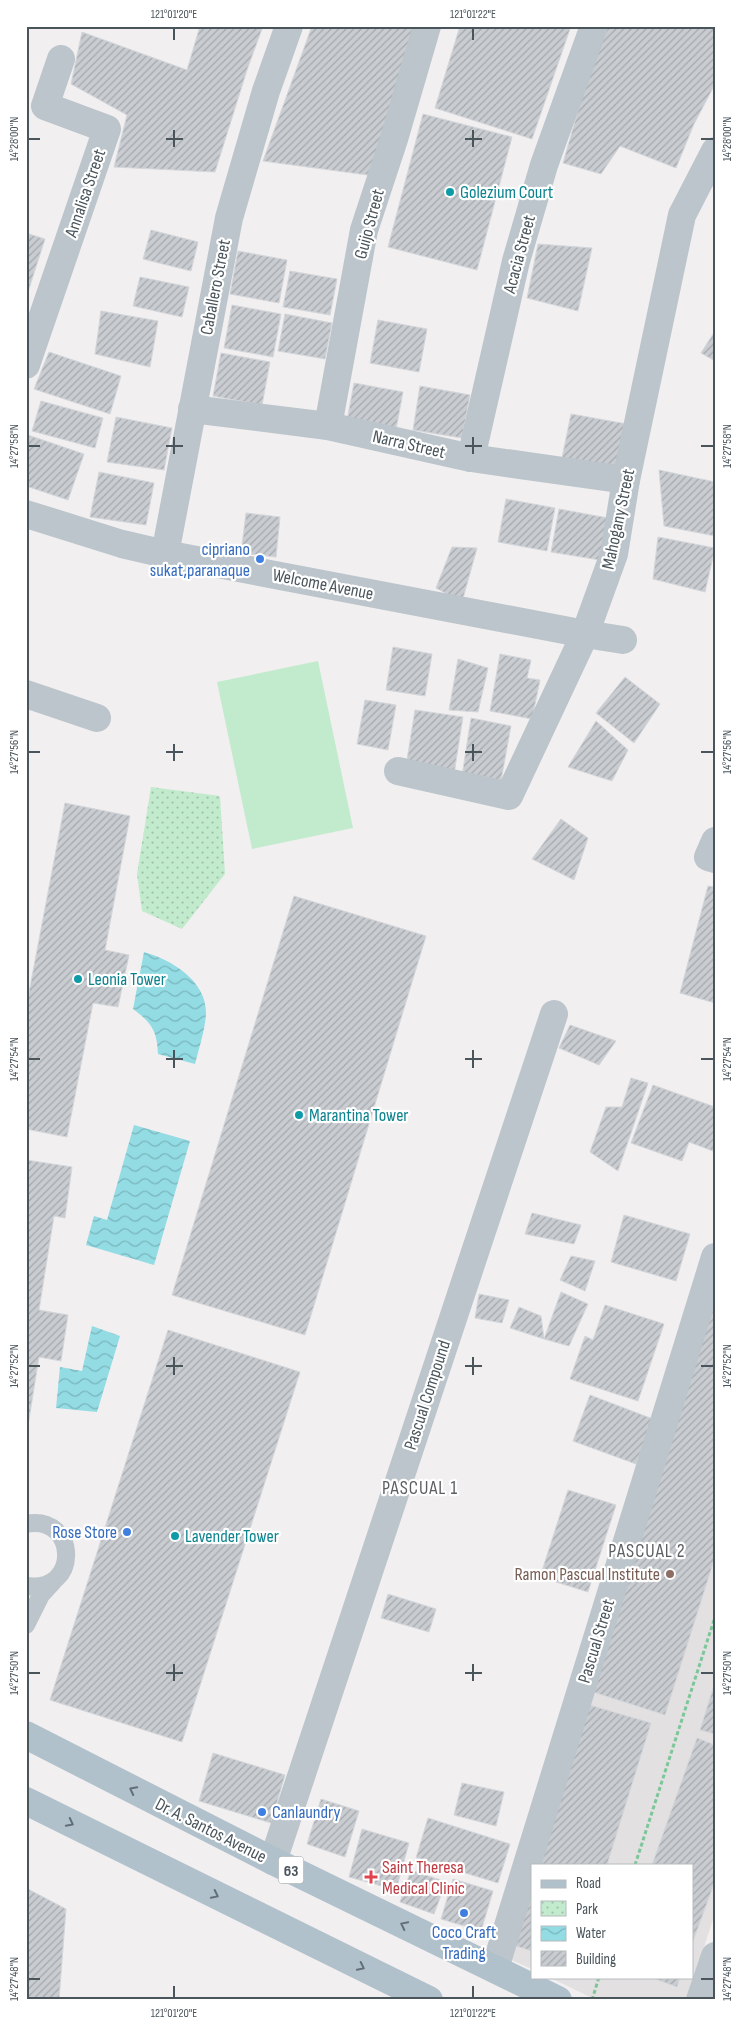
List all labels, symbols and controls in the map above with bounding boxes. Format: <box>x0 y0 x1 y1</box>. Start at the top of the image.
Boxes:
text: 121°01'20"E <box>151 7 197 22</box>
text: 121°01'22"E <box>450 7 496 22</box>
text: 14°28'00"N <box>7 117 22 161</box>
text: 14°28'00"N <box>720 117 735 161</box>
street label: Annalisa Street <box>60 146 110 241</box>
place label: Golezium Court <box>460 182 554 203</box>
street label: Guijo Street <box>350 186 389 261</box>
marker: Golezium Court <box>444 186 456 198</box>
street label: Acacia Street <box>499 212 540 297</box>
street label: Caballero Street <box>196 237 235 337</box>
text: 14°27'58"N <box>7 424 22 468</box>
text: 14°27'58"N <box>720 424 735 468</box>
street label: Narra Street <box>371 426 448 463</box>
street label: Mahogany Street <box>598 467 639 571</box>
place label: cipriano sukat,paranaque <box>150 539 250 581</box>
marker: cipriano sukat,paranaque <box>254 553 266 565</box>
street label: Welcome Avenue <box>271 564 375 605</box>
text: 14°27'56"N <box>7 730 22 774</box>
text: 14°27'56"N <box>720 730 735 774</box>
place label: Leonia Tower <box>88 969 166 990</box>
marker: Leonia Tower <box>72 973 84 985</box>
text: 14°27'54"N <box>7 1037 22 1081</box>
text: 14°27'54"N <box>720 1037 735 1081</box>
place label: Marantina Tower <box>309 1105 409 1126</box>
marker: Marantina Tower <box>293 1109 305 1121</box>
street label: Pascual Compound <box>400 1338 455 1453</box>
text: 14°27'52"N <box>7 1344 22 1388</box>
text: 14°27'52"N <box>720 1344 735 1388</box>
district label: PASCUAL 1 <box>382 1477 458 1500</box>
place label: Rose Store <box>52 1522 117 1543</box>
marker: Rose Store <box>121 1526 133 1538</box>
place label: Lavender Tower <box>185 1526 279 1547</box>
marker: Lavender Tower <box>169 1530 181 1542</box>
district label: PASCUAL 2 <box>608 1540 686 1563</box>
place label: Ramon Pascual Institute <box>515 1564 660 1585</box>
marker: Ramon Pascual Institute <box>664 1568 676 1580</box>
street label: Pascual Street <box>574 1596 619 1686</box>
text: 14°27'50"N <box>7 1651 22 1695</box>
text: 14°27'50"N <box>720 1651 735 1695</box>
one-way arrow <box>130 1786 139 1796</box>
street label: Dr. A. Santos Avenue <box>152 1793 270 1867</box>
place label: Canlaundry <box>272 1802 340 1823</box>
marker: Canlaundry <box>256 1806 268 1818</box>
one-way arrow <box>65 1817 74 1827</box>
road number: 63 <box>278 1856 304 1884</box>
place label: Saint Theresa Medical Clinic <box>382 1857 465 1899</box>
legend <box>531 1864 694 1978</box>
marker: Saint Theresa Medical Clinic <box>364 1870 378 1884</box>
text: Road <box>576 1874 601 1893</box>
one-way arrow <box>210 1889 219 1899</box>
text: Park <box>576 1900 598 1919</box>
marker: Coco Craft Trading <box>458 1907 470 1919</box>
one-way arrow <box>401 1921 410 1931</box>
place label: Coco Craft Trading <box>432 1922 497 1964</box>
text: Water <box>576 1924 607 1943</box>
text: Building <box>576 1950 616 1969</box>
text: 14°27'48"N <box>7 1957 22 2001</box>
text: 14°27'48"N <box>720 1957 735 2001</box>
one-way arrow <box>356 1960 365 1970</box>
text: 121°01'20"E <box>151 2006 197 2021</box>
text: 121°01'22"E <box>450 2006 496 2021</box>

